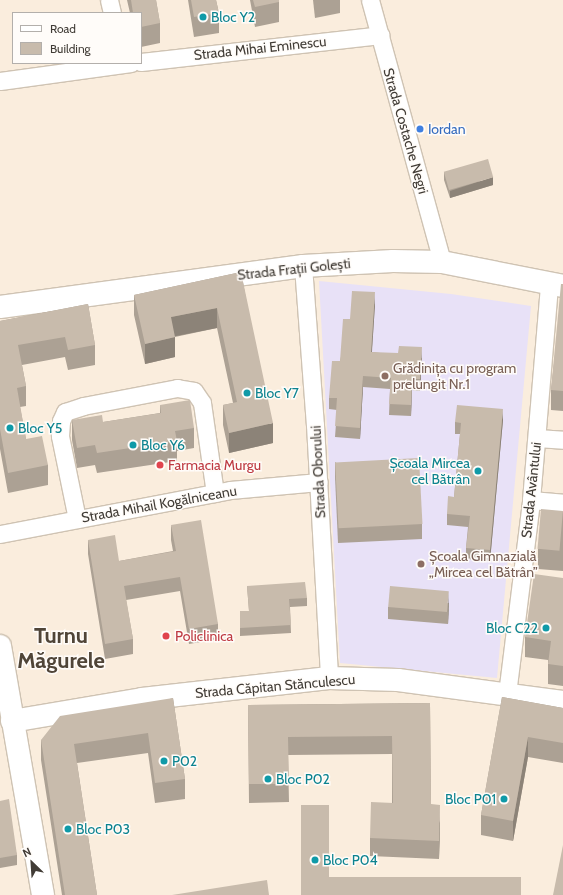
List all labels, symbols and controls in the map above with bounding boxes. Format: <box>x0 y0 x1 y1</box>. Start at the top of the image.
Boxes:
place label: Bloc Y2 <box>211 9 255 25</box>
legend <box>12 12 142 64</box>
marker: Bloc Y2 <box>198 12 208 22</box>
text: Road <box>50 21 76 36</box>
street label: Strada Mihai Eminescu <box>193 33 327 63</box>
text: Building <box>50 41 91 56</box>
street label: Strada Costache Negri <box>380 66 432 196</box>
place label: Iordan <box>428 121 466 137</box>
marker: Iordan <box>415 124 425 134</box>
street label: Strada Frații Golești <box>237 255 351 283</box>
place label: Grădinița cu program prelungit Nr.1 <box>393 360 516 392</box>
marker: Grădinița cu program prelungit Nr.1 <box>380 371 390 381</box>
place label: Bloc Y7 <box>255 385 299 401</box>
marker: Bloc Y7 <box>242 388 252 398</box>
place label: Bloc Y5 <box>18 420 62 436</box>
marker: Bloc Y5 <box>5 423 15 433</box>
street label: Strada Oborului <box>307 425 329 519</box>
place label: Bloc Y6 <box>141 437 185 453</box>
marker: Bloc Y6 <box>128 440 138 450</box>
street label: Strada Avântului <box>518 441 544 539</box>
place label: Școala Mircea cel Bătrân <box>389 455 470 488</box>
place label: Farmacia Murgu <box>168 457 261 473</box>
marker: Farmacia Murgu <box>155 460 165 470</box>
marker: Școala Mircea cel Bătrân <box>473 466 483 476</box>
street label: Strada Mihail Kogălniceanu <box>80 482 238 526</box>
place label: Școala Gimnazială „Mircea cel Bătrân” <box>429 548 538 580</box>
marker: Școala Gimnazială „Mircea cel Bătrân” <box>416 559 426 569</box>
place label: Bloc C22 <box>486 620 538 636</box>
district label: Turnu Măgurele <box>17 622 105 674</box>
marker: Bloc C22 <box>541 623 551 633</box>
place label: Policlinica <box>175 628 233 644</box>
marker: Policlinica <box>160 630 172 642</box>
street label: Strada Căpitan Stănculescu <box>194 671 356 701</box>
place label: P02 <box>172 753 197 769</box>
marker: P02 <box>159 756 169 766</box>
place label: Bloc P02 <box>276 771 330 787</box>
marker: Bloc P02 <box>263 774 273 784</box>
place label: Bloc P01 <box>445 791 496 807</box>
marker: Bloc P01 <box>499 794 509 804</box>
place label: Bloc P03 <box>76 821 130 837</box>
marker: Bloc P03 <box>63 824 73 834</box>
north arrow <box>12 843 52 883</box>
text: N <box>20 844 33 860</box>
place label: Bloc P04 <box>323 852 378 868</box>
marker: Bloc P04 <box>310 855 320 865</box>

